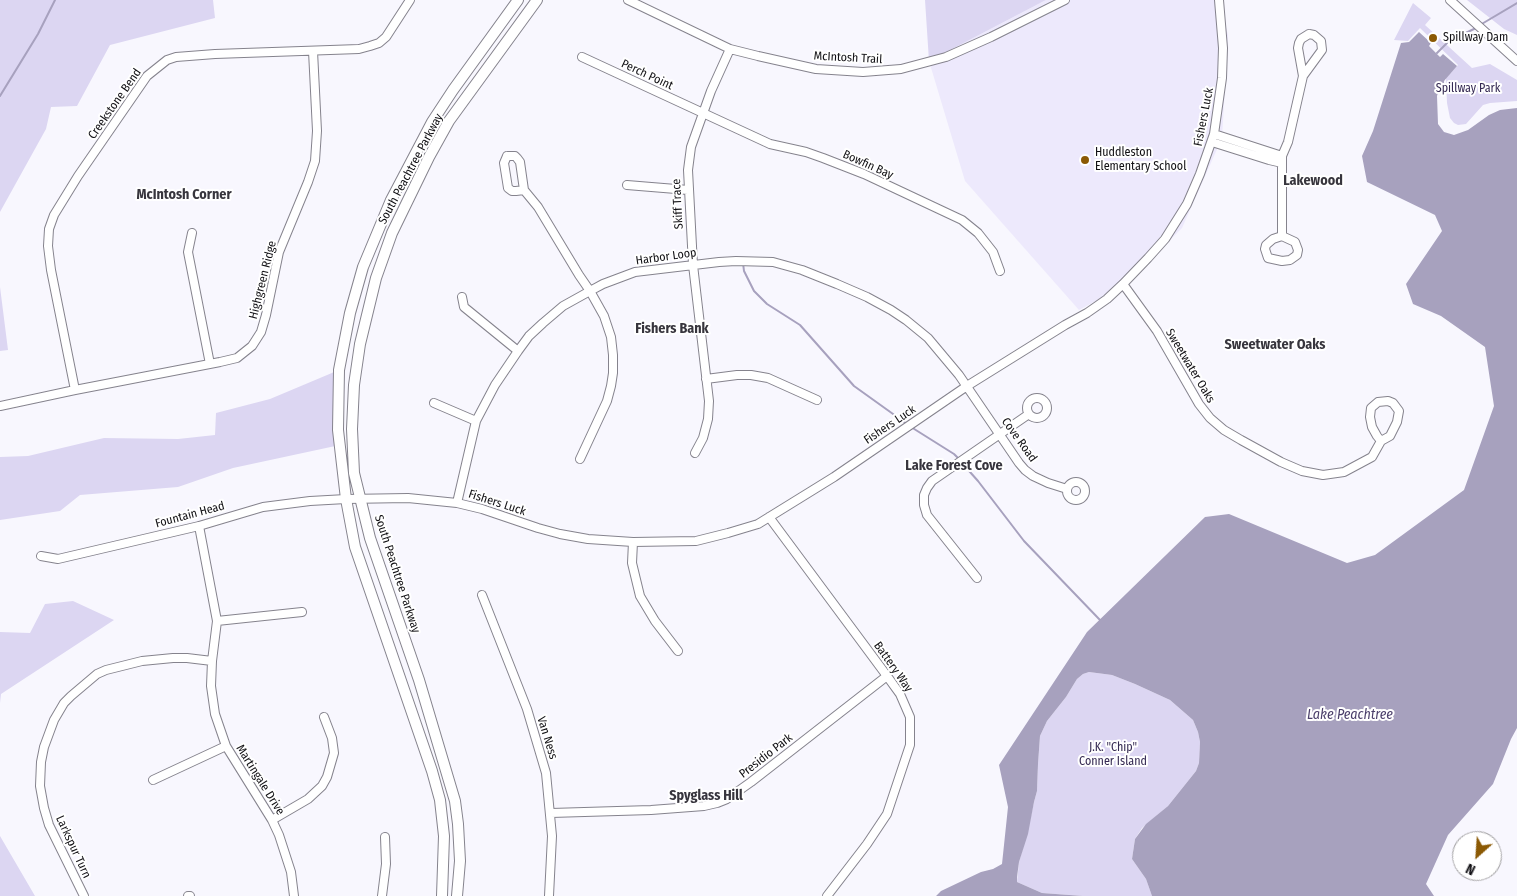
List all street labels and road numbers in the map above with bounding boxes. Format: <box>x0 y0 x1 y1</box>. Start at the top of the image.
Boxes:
street label: McIntosh Trail <box>813 49 883 67</box>
street label: Perch Point <box>619 57 675 93</box>
street label: Creekstone Bend <box>85 66 145 142</box>
street label: Fishers Luck <box>1191 86 1217 148</box>
street label: South Peachtree Parkway <box>376 111 446 227</box>
street label: Bowfin Bay <box>841 147 895 183</box>
street label: Skiff Trace <box>669 178 687 230</box>
street label: Highgreen Ridge <box>246 239 280 321</box>
street label: Harbor Loop <box>635 246 697 268</box>
street label: Sweetwater Oaks <box>1162 326 1218 406</box>
street label: Fishers Luck <box>861 402 919 448</box>
street label: Cove Road <box>998 415 1040 465</box>
street label: Fishers Luck <box>467 487 527 519</box>
street label: Fountain Head <box>154 499 226 531</box>
street label: South Peachtree Parkway <box>371 513 423 635</box>
street label: Battery Way <box>870 639 916 695</box>
street label: Van Ness <box>534 715 560 761</box>
street label: Presidio Park <box>736 731 796 781</box>
street label: Martingale Drive <box>233 742 287 818</box>
street label: Larkspur Turn <box>52 813 94 881</box>

